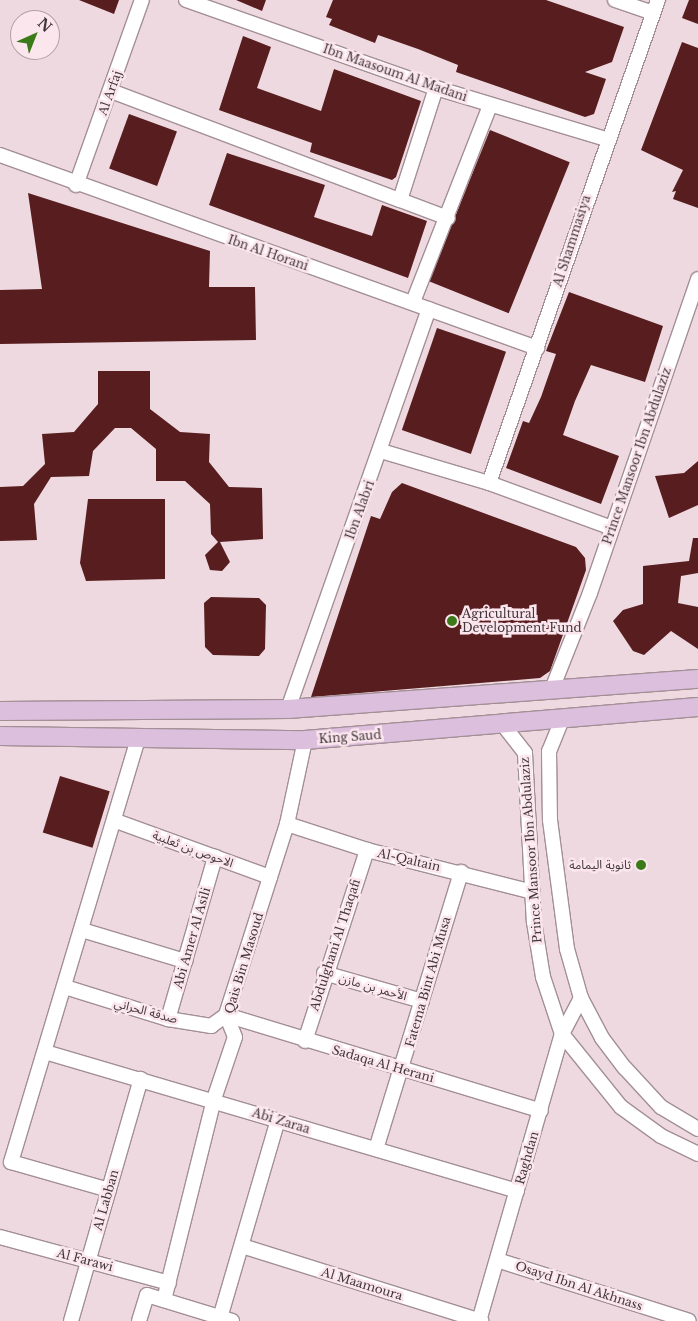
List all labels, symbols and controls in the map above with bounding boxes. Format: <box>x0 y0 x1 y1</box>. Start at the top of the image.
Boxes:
north arrow <box>10 10 60 60</box>
text: N <box>34 14 56 36</box>
street label: Ibn Maasoum Al Madani <box>321 41 469 105</box>
street label: Al Arfaj <box>95 69 125 117</box>
street label: Al Shammasiya <box>550 193 594 289</box>
street label: Ibn Al Horani <box>226 232 310 274</box>
street label: Prince Mansoor Ibn Abdulaziz <box>600 365 674 547</box>
street label: Ibn Alabri <box>343 478 377 542</box>
place label: Agricultural Development Fund <box>462 607 582 635</box>
marker: Agricultural Development Fund <box>446 615 458 627</box>
street label: King Saud <box>318 728 382 746</box>
street label: Prince Mansoor Ibn Abdulaziz <box>517 756 545 944</box>
street label: الاحوص بن ثعلبية <box>151 828 235 870</box>
street label: Al-Qaltain <box>376 846 442 874</box>
place label: ثانوية اليمامة <box>569 858 631 872</box>
marker: ثانوية اليمامة <box>635 859 647 871</box>
street label: Abdulghani Al Thaqafi <box>307 877 363 1013</box>
street label: Abi Amer Al Asili <box>170 885 214 991</box>
street label: Qais Bin Masoud <box>222 911 266 1015</box>
street label: Fatema Bint Abi Musa <box>402 915 454 1049</box>
street label: الأحمر بن مازن <box>337 970 409 1004</box>
street label: صدقة الحراني <box>113 996 179 1026</box>
street label: Sadaqa Al Herani <box>330 1042 436 1086</box>
street label: Abi Zaraa <box>250 1105 312 1137</box>
street label: Raghdan <box>513 1130 541 1186</box>
street label: Al Labban <box>90 1168 122 1232</box>
street label: Al Farawi <box>55 1246 115 1274</box>
street label: Osayd Ibn Al Akhnass <box>513 1258 645 1314</box>
street label: Al Maamoura <box>320 1265 404 1303</box>

